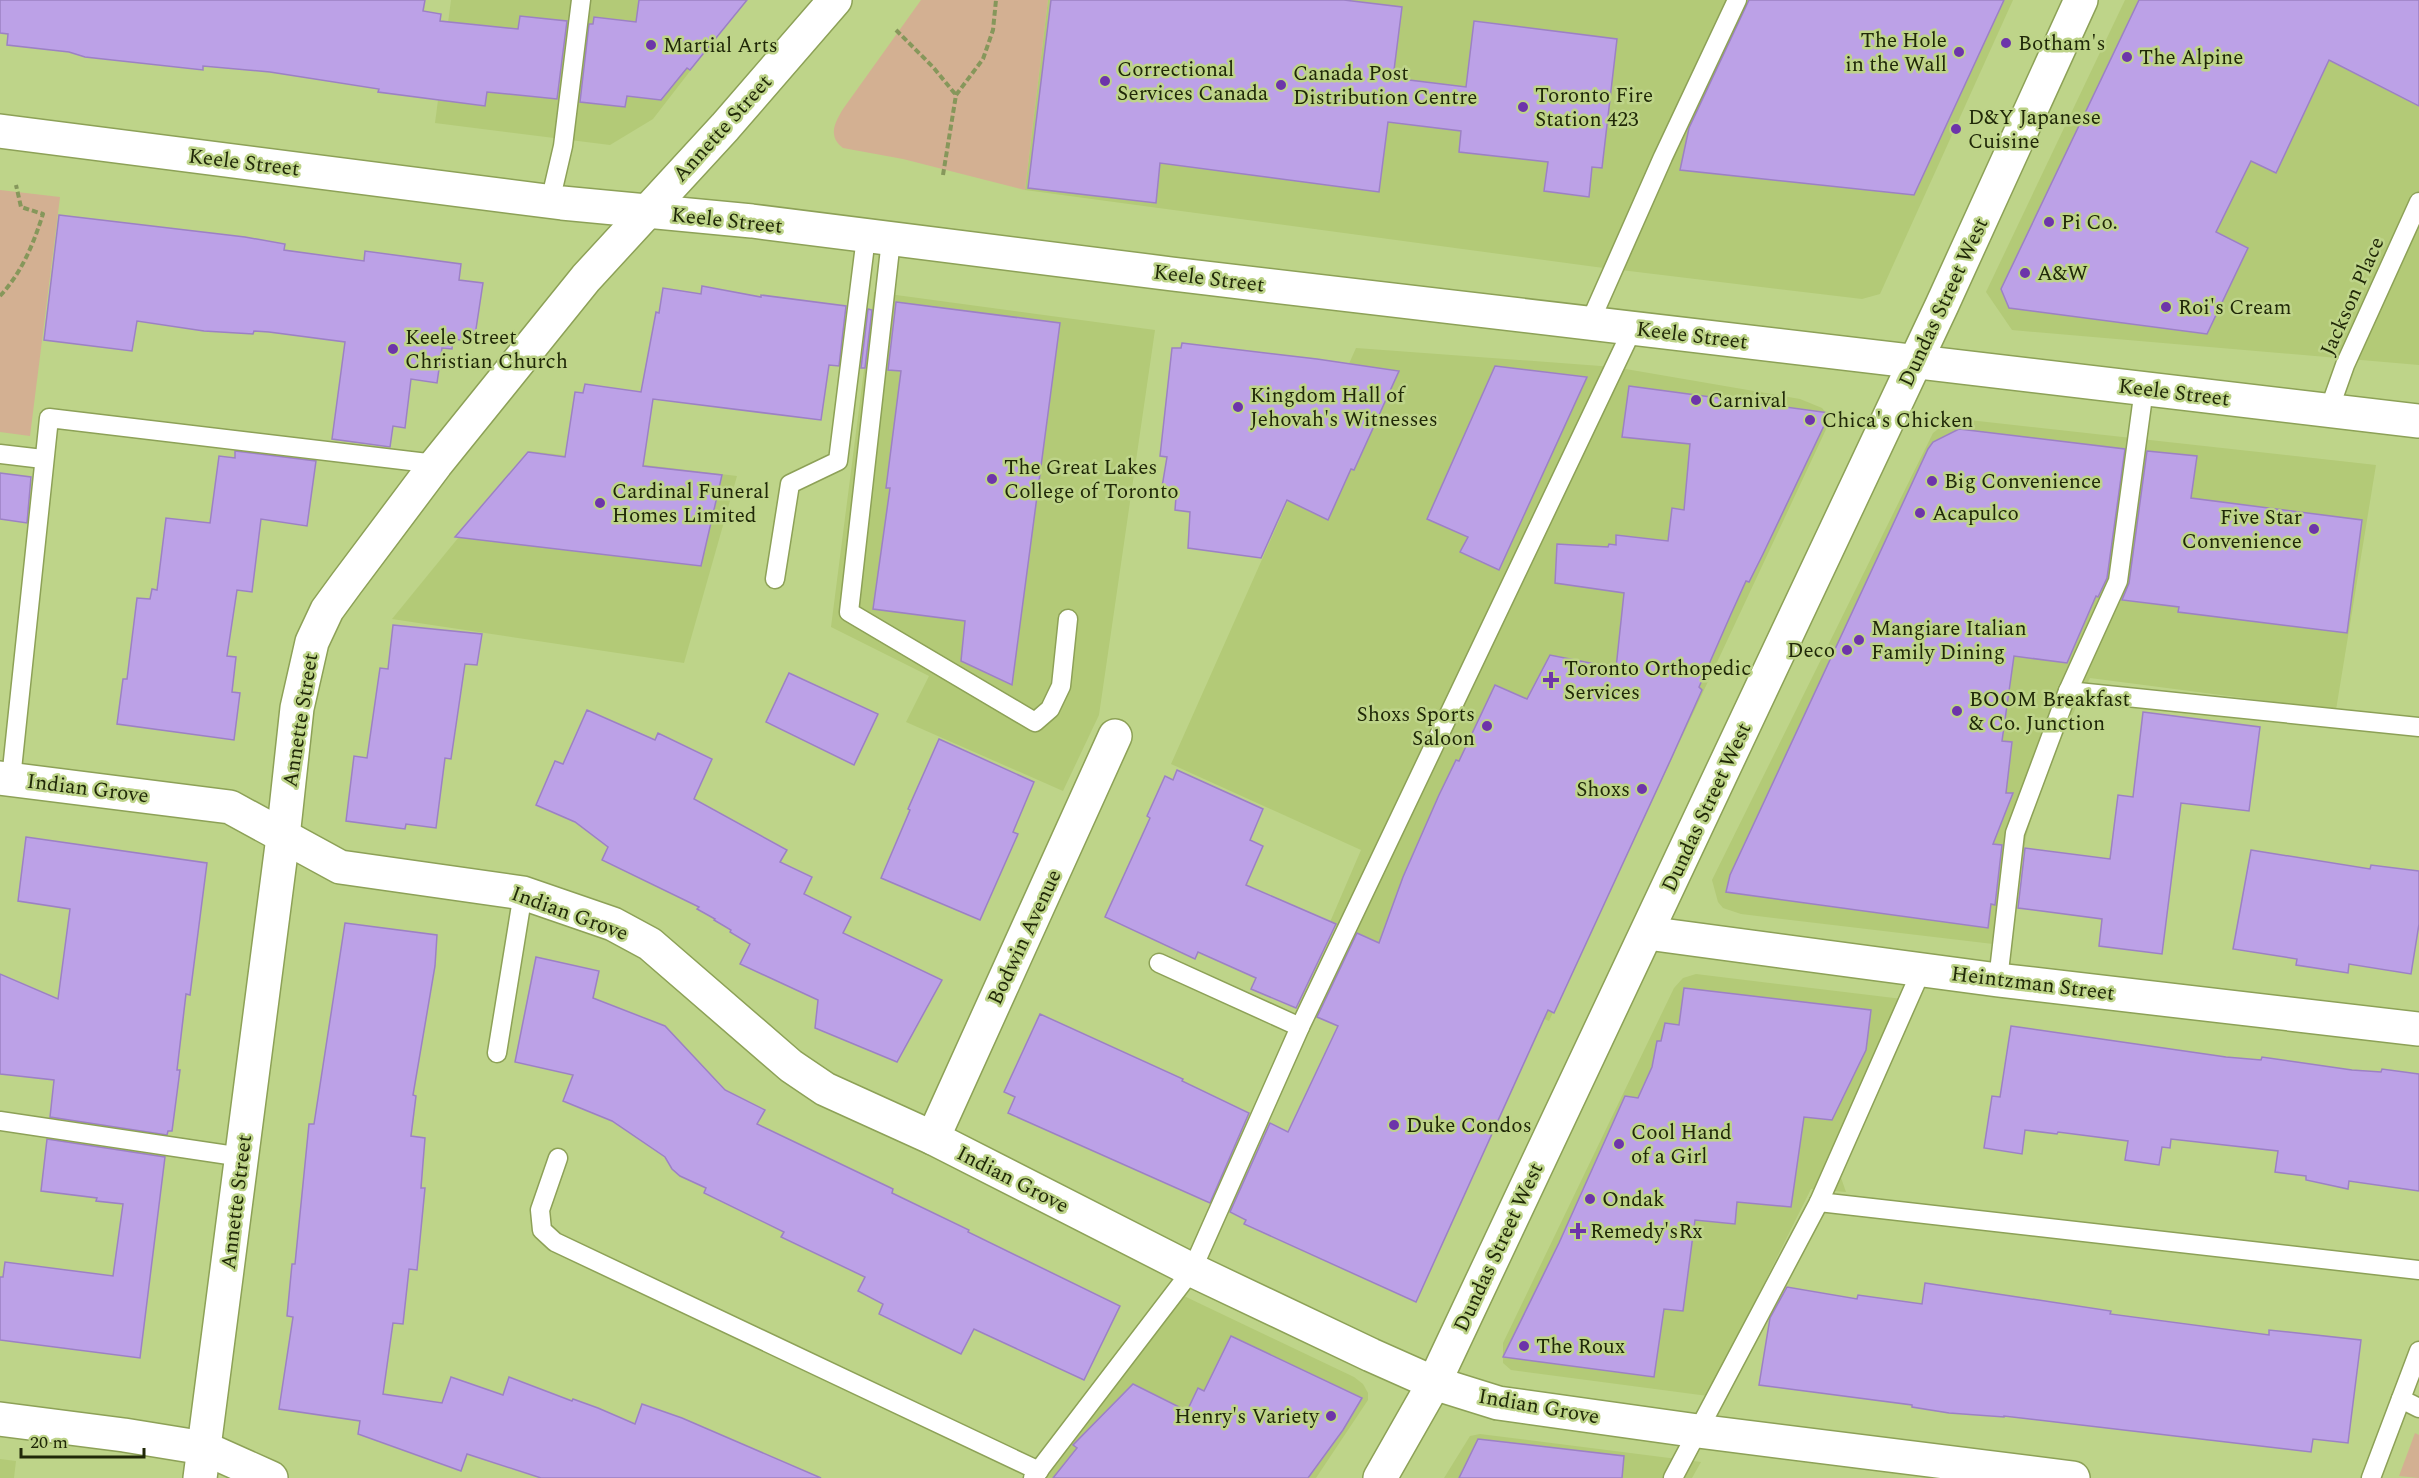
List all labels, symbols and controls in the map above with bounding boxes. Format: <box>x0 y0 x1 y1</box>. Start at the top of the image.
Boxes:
place label: The Hole in the Wall <box>1845 25 1947 81</box>
place label: Botham's <box>2018 28 2106 60</box>
place label: Martial Arts <box>663 30 778 62</box>
marker: Botham's <box>1999 36 2013 50</box>
marker: Martial Arts <box>644 38 658 52</box>
place label: The Alpine <box>2139 42 2243 74</box>
marker: The Hole in the Wall <box>1952 45 1966 59</box>
marker: The Alpine <box>2120 50 2134 64</box>
place label: Correctional Services Canada <box>1117 54 1269 110</box>
place label: Canada Post Distribution Centre <box>1293 58 1477 114</box>
street label: Annette Street <box>665 68 780 190</box>
marker: Correctional Services Canada <box>1098 74 1112 88</box>
marker: Canada Post Distribution Centre <box>1274 78 1288 92</box>
place label: Toronto Fire Station 423 <box>1535 80 1653 136</box>
marker: Toronto Fire Station 423 <box>1516 100 1530 114</box>
place label: D&Y Japanese Cuisine <box>1968 102 2101 158</box>
marker: D&Y Japanese Cuisine <box>1949 122 1963 136</box>
street label: Keele Street <box>186 140 301 186</box>
street label: Keele Street <box>670 199 784 243</box>
place label: Pi Co. <box>2061 207 2118 239</box>
street label: Dundas Street West <box>1891 212 1997 392</box>
marker: Pi Co. <box>2042 215 2056 229</box>
street label: Jackson Place <box>2312 232 2393 361</box>
street label: Keele Street <box>1151 256 1266 302</box>
place label: A&W <box>2037 258 2088 290</box>
marker: A&W <box>2018 266 2032 280</box>
place label: Roi's Cream <box>2178 292 2292 324</box>
marker: Roi's Cream <box>2159 300 2173 314</box>
street label: Keele Street <box>1634 313 1749 359</box>
place label: Keele Street Christian Church <box>405 322 568 378</box>
marker: Keele Street Christian Church <box>386 342 400 356</box>
street label: Keele Street <box>2116 370 2231 416</box>
place label: Kingdom Hall of Jehovah's Witnesses <box>1250 380 1438 436</box>
place label: Carnival <box>1708 385 1787 417</box>
marker: Carnival <box>1689 393 1703 407</box>
marker: Kingdom Hall of Jehovah's Witnesses <box>1231 400 1245 414</box>
place label: Chica's Chicken <box>1822 405 1974 437</box>
marker: Chica's Chicken <box>1803 413 1817 427</box>
place label: The Great Lakes College of Toronto <box>1004 452 1179 508</box>
place label: Big Convenience <box>1944 466 2101 498</box>
marker: The Great Lakes College of Toronto <box>985 472 999 486</box>
marker: Big Convenience <box>1925 474 1939 488</box>
place label: Cardinal Funeral Homes Limited <box>612 476 770 532</box>
marker: Cardinal Funeral Homes Limited <box>593 496 607 510</box>
place label: Acapulco <box>1932 498 2019 530</box>
place label: Five Star Convenience <box>2182 502 2302 558</box>
marker: Acapulco <box>1913 506 1927 520</box>
marker: Five Star Convenience <box>2307 522 2321 536</box>
place label: Mangiare Italian Family Dining <box>1871 613 2027 669</box>
marker: Mangiare Italian Family Dining <box>1852 633 1866 647</box>
place label: Deco <box>1787 635 1835 667</box>
marker: Deco <box>1840 643 1854 657</box>
street label: Annette Street <box>275 651 327 790</box>
place label: Toronto Orthopedic Services <box>1564 653 1751 709</box>
marker: Toronto Orthopedic Services <box>1542 671 1560 689</box>
place label: BOOM Breakfast & Co. Junction <box>1969 684 2130 740</box>
place label: Shoxs Sports Saloon <box>1357 699 1475 755</box>
marker: BOOM Breakfast & Co. Junction <box>1950 704 1964 718</box>
street label: Dundas Street West <box>1654 717 1760 897</box>
marker: Shoxs Sports Saloon <box>1480 719 1494 733</box>
street label: Indian Grove <box>25 766 151 812</box>
place label: Shoxs <box>1576 774 1630 806</box>
marker: Shoxs <box>1635 782 1649 796</box>
street label: Bodwin Avenue <box>979 864 1070 1011</box>
street label: Indian Grove <box>507 878 633 950</box>
street label: Heintzman Street <box>1949 958 2116 1010</box>
place label: Duke Condos <box>1406 1110 1532 1142</box>
place label: Cool Hand of a Girl <box>1631 1117 1732 1173</box>
marker: Duke Condos <box>1387 1118 1401 1132</box>
street label: Annette Street <box>213 1133 261 1271</box>
marker: Cool Hand of a Girl <box>1612 1137 1626 1151</box>
street label: Indian Grove <box>951 1138 1074 1222</box>
street label: Dundas Street West <box>1446 1157 1552 1337</box>
place label: Ondak <box>1602 1184 1665 1216</box>
marker: Ondak <box>1583 1192 1597 1206</box>
place label: Remedy'sRx <box>1590 1216 1703 1248</box>
marker: Remedy'sRx <box>1571 1224 1585 1238</box>
place label: The Roux <box>1536 1331 1625 1363</box>
marker: The Roux <box>1517 1339 1531 1353</box>
street label: Indian Grove <box>1476 1381 1602 1433</box>
place label: Henry's Variety <box>1174 1401 1320 1433</box>
marker: Henry's Variety <box>1324 1409 1338 1423</box>
scale bar <box>21 1421 144 1459</box>
text: 20 m <box>30 1429 68 1456</box>

